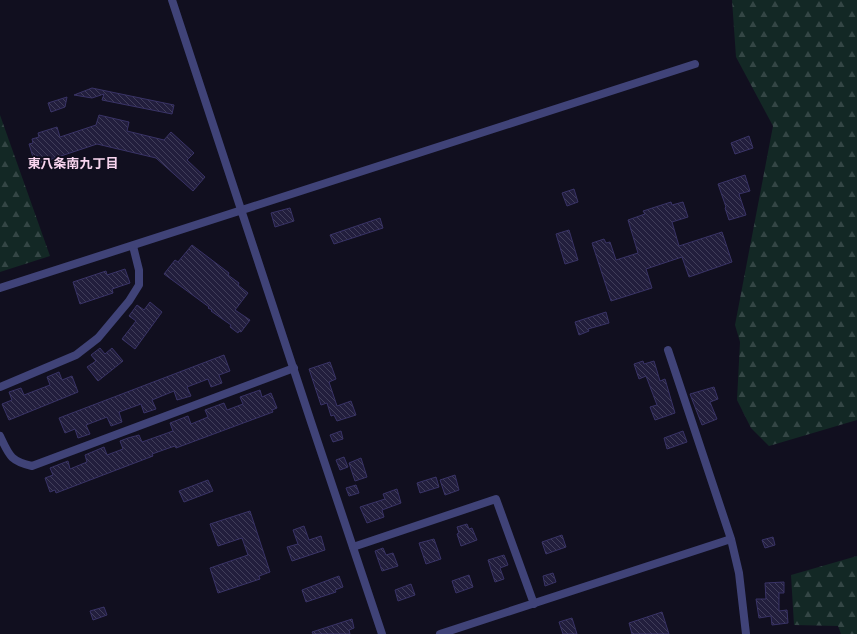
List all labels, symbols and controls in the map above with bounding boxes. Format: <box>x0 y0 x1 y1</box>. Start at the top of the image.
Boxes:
district label: 東八条南九丁目 <box>27 156 119 171</box>

